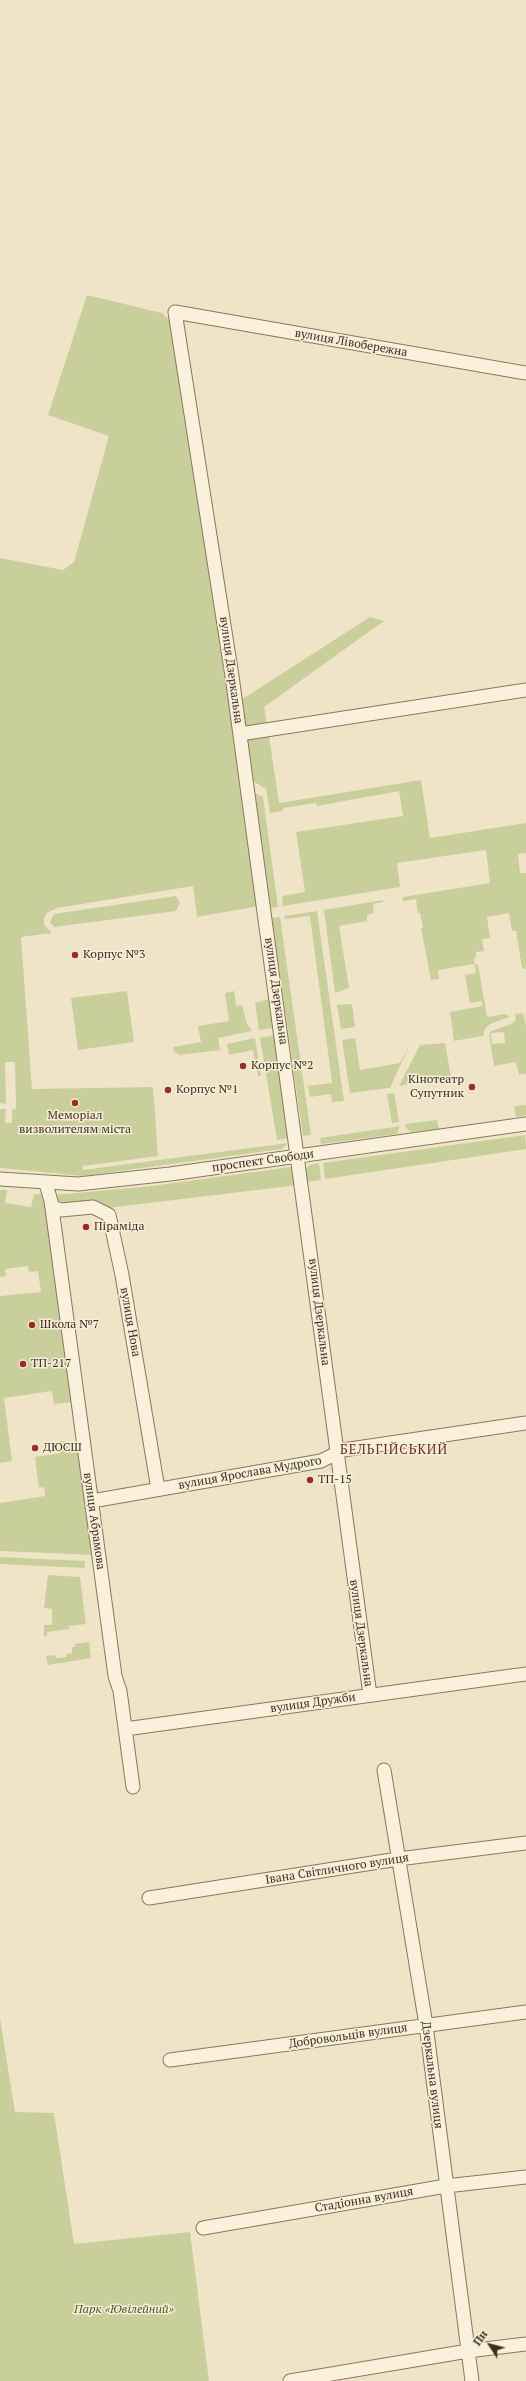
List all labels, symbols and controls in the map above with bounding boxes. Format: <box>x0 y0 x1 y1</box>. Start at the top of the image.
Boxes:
street label: вулиця Лівобережна <box>293 326 409 360</box>
street label: вулиця Дзеркальна <box>216 616 246 724</box>
street label: вулиця Дзеркальна <box>261 937 291 1045</box>
place label: Корпус №3 <box>83 948 145 962</box>
marker: Корпус №3 <box>70 950 80 960</box>
place label: Корпус №2 <box>251 1059 313 1073</box>
marker: Корпус №2 <box>238 1061 248 1071</box>
place label: Кінотеатр Супутник <box>408 1073 464 1101</box>
marker: Кінотеатр Супутник <box>467 1082 477 1092</box>
place label: Корпус №1 <box>176 1083 238 1097</box>
marker: Корпус №1 <box>163 1085 173 1095</box>
marker: Меморіал визволителям міста <box>70 1098 80 1108</box>
place label: Меморіал визволителям міста <box>19 1109 131 1137</box>
street label: проспект Свободи <box>211 1147 315 1175</box>
place label: Піраміда <box>94 1220 144 1234</box>
marker: Піраміда <box>81 1222 91 1232</box>
street label: вулиця Дзеркальна <box>305 1258 333 1366</box>
street label: вулиця Нова <box>117 1286 143 1358</box>
place label: Школа №7 <box>40 1318 99 1332</box>
marker: Школа №7 <box>27 1320 37 1330</box>
place label: ТП-217 <box>31 1357 71 1371</box>
marker: ТП-217 <box>18 1359 28 1369</box>
place label: ДЮСШ <box>43 1441 82 1455</box>
district label: БЕЛЬГІЙСЬКИЙ <box>340 1442 448 1458</box>
marker: ДЮСШ <box>30 1443 40 1453</box>
street label: вулиця Ярослава Мудрого <box>177 1453 323 1493</box>
street label: вулиця Абрамова <box>80 1471 108 1571</box>
place label: ТП-15 <box>318 1473 352 1487</box>
marker: ТП-15 <box>305 1475 315 1485</box>
street label: вулиця Дзеркальна <box>346 1579 376 1687</box>
street label: вулиця Дружби <box>269 1690 357 1716</box>
street label: Івана Світличного вулиця <box>264 1851 410 1887</box>
street label: Добровольців вулиця <box>288 2021 408 2051</box>
street label: Дзеркальна вулиця <box>418 2021 446 2129</box>
street label: Стадіонна вулиця <box>314 2184 414 2216</box>
park label: Парк «Ювілейний» <box>74 2303 174 2317</box>
north arrow <box>470 2325 510 2365</box>
text: Пн <box>470 2327 491 2348</box>

